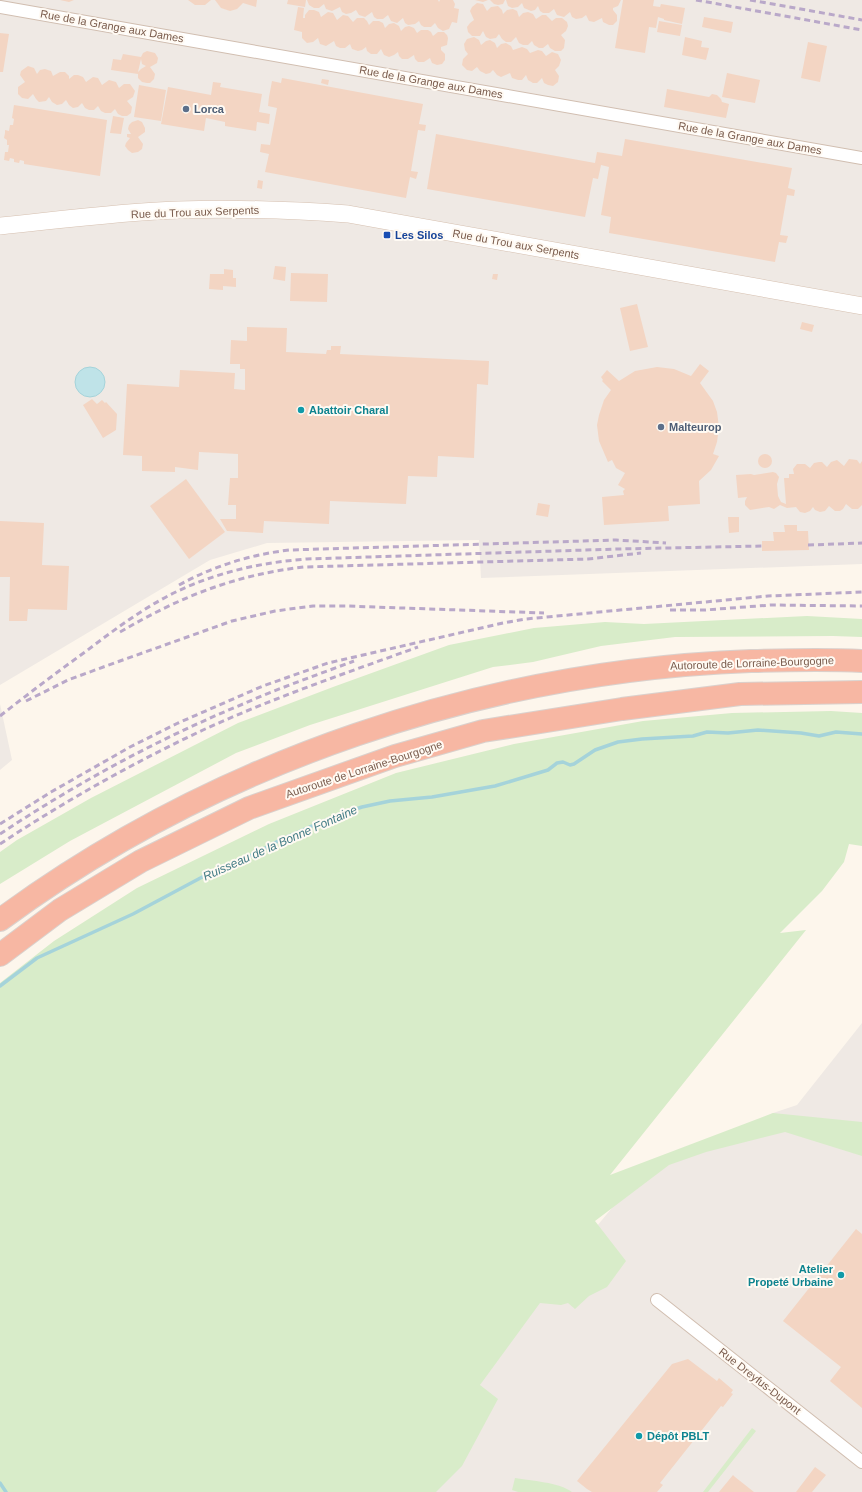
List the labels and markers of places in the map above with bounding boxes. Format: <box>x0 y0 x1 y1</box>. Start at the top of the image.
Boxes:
place label: Lorca <box>194 103 225 115</box>
marker: Lorca <box>181 104 191 114</box>
place label: Les Silos <box>395 229 443 241</box>
marker: Les Silos <box>382 230 392 240</box>
place label: Abattoir Charal <box>309 404 388 416</box>
marker: Abattoir Charal <box>296 405 306 415</box>
place label: Malteurop <box>669 421 722 433</box>
marker: Malteurop <box>656 422 666 432</box>
place label: Atelier Propeté Urbaine <box>748 1263 834 1288</box>
marker: Atelier Propeté Urbaine <box>836 1270 846 1280</box>
place label: Dépôt PBLT <box>647 1430 709 1442</box>
marker: Dépôt PBLT <box>634 1431 644 1441</box>

